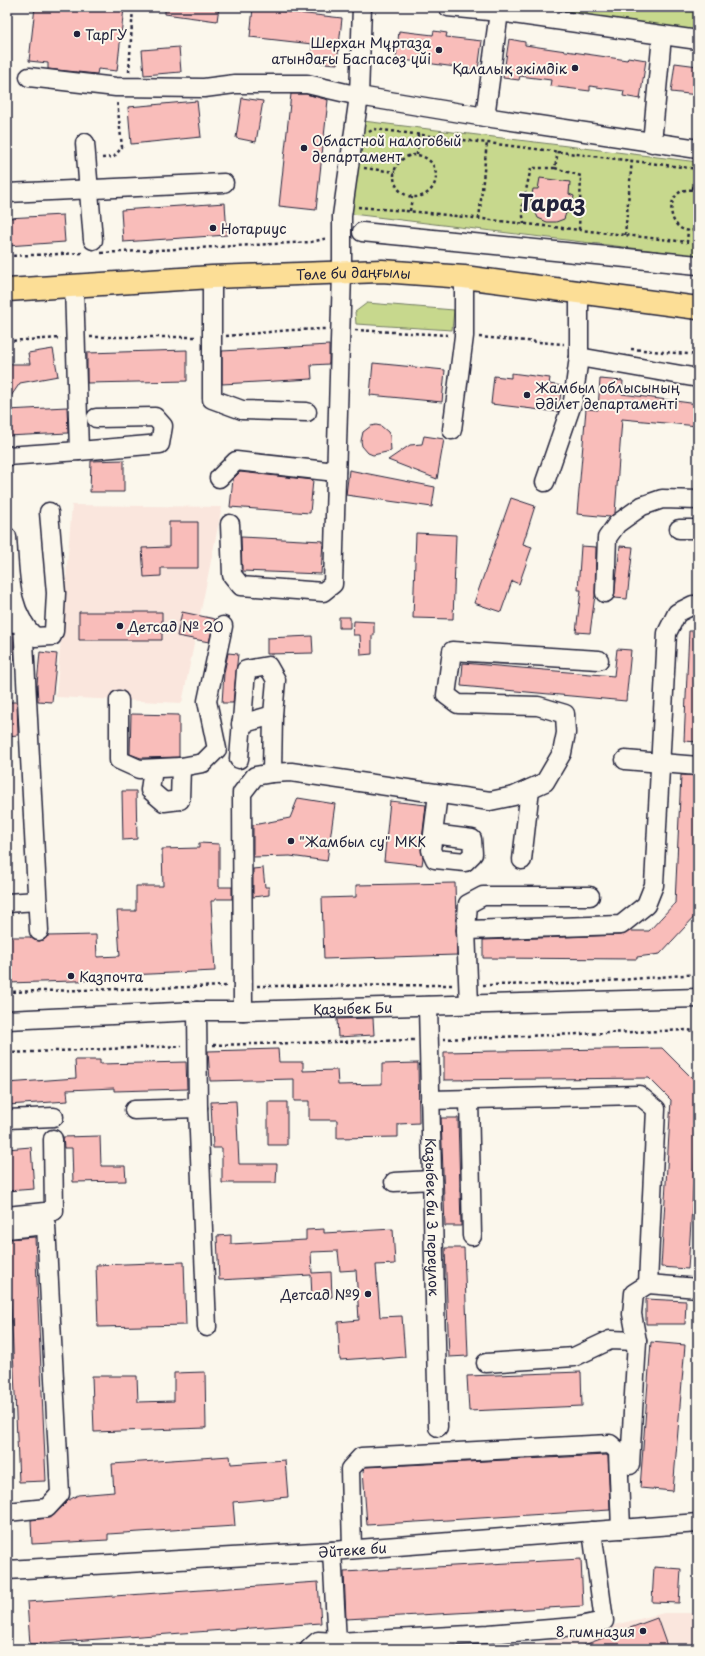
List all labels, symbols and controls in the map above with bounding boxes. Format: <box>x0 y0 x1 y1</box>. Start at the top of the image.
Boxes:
place label: ТарГУ <box>85 24 127 45</box>
marker: ТарГУ <box>72 29 82 39</box>
place label: Шерхан Мұртаза атындағы Баспасөз үйі <box>271 32 431 69</box>
marker: Шерхан Мұртаза атындағы Баспасөз үйі <box>434 45 444 55</box>
place label: Қалалық әкімдік <box>452 58 568 79</box>
marker: Қалалық әкімдік <box>570 63 580 73</box>
place label: Областной налоговый департамент <box>312 130 462 167</box>
marker: Областной налоговый департамент <box>299 143 309 153</box>
district label: Тараз <box>518 185 586 218</box>
place label: Нотариус <box>221 218 286 239</box>
marker: Нотариус <box>208 223 218 233</box>
street label: Төле би даңғылы <box>296 260 412 285</box>
place label: Жамбыл облысының Әділет департаменті <box>535 377 681 414</box>
marker: Жамбыл облысының Әділет департаменті <box>522 390 532 400</box>
place label: Детсад № 20 <box>127 616 224 637</box>
marker: Детсад № 20 <box>115 621 125 631</box>
place label: "Жамбыл су" МКК <box>299 831 426 852</box>
marker: "Жамбыл су" МКК <box>286 836 296 846</box>
place label: Казпочта <box>79 966 143 987</box>
marker: Казпочта <box>66 971 76 981</box>
street label: Қазыбек Би <box>313 996 393 1019</box>
street label: Казыбек би 3 переулок <box>421 1137 445 1297</box>
place label: Детсад №9 <box>280 1284 360 1305</box>
marker: Детсад №9 <box>363 1289 373 1299</box>
street label: Әйтеке би <box>318 1536 387 1562</box>
place label: 8 гимназия <box>556 1621 635 1642</box>
marker: 8 гимназия <box>638 1626 648 1636</box>

